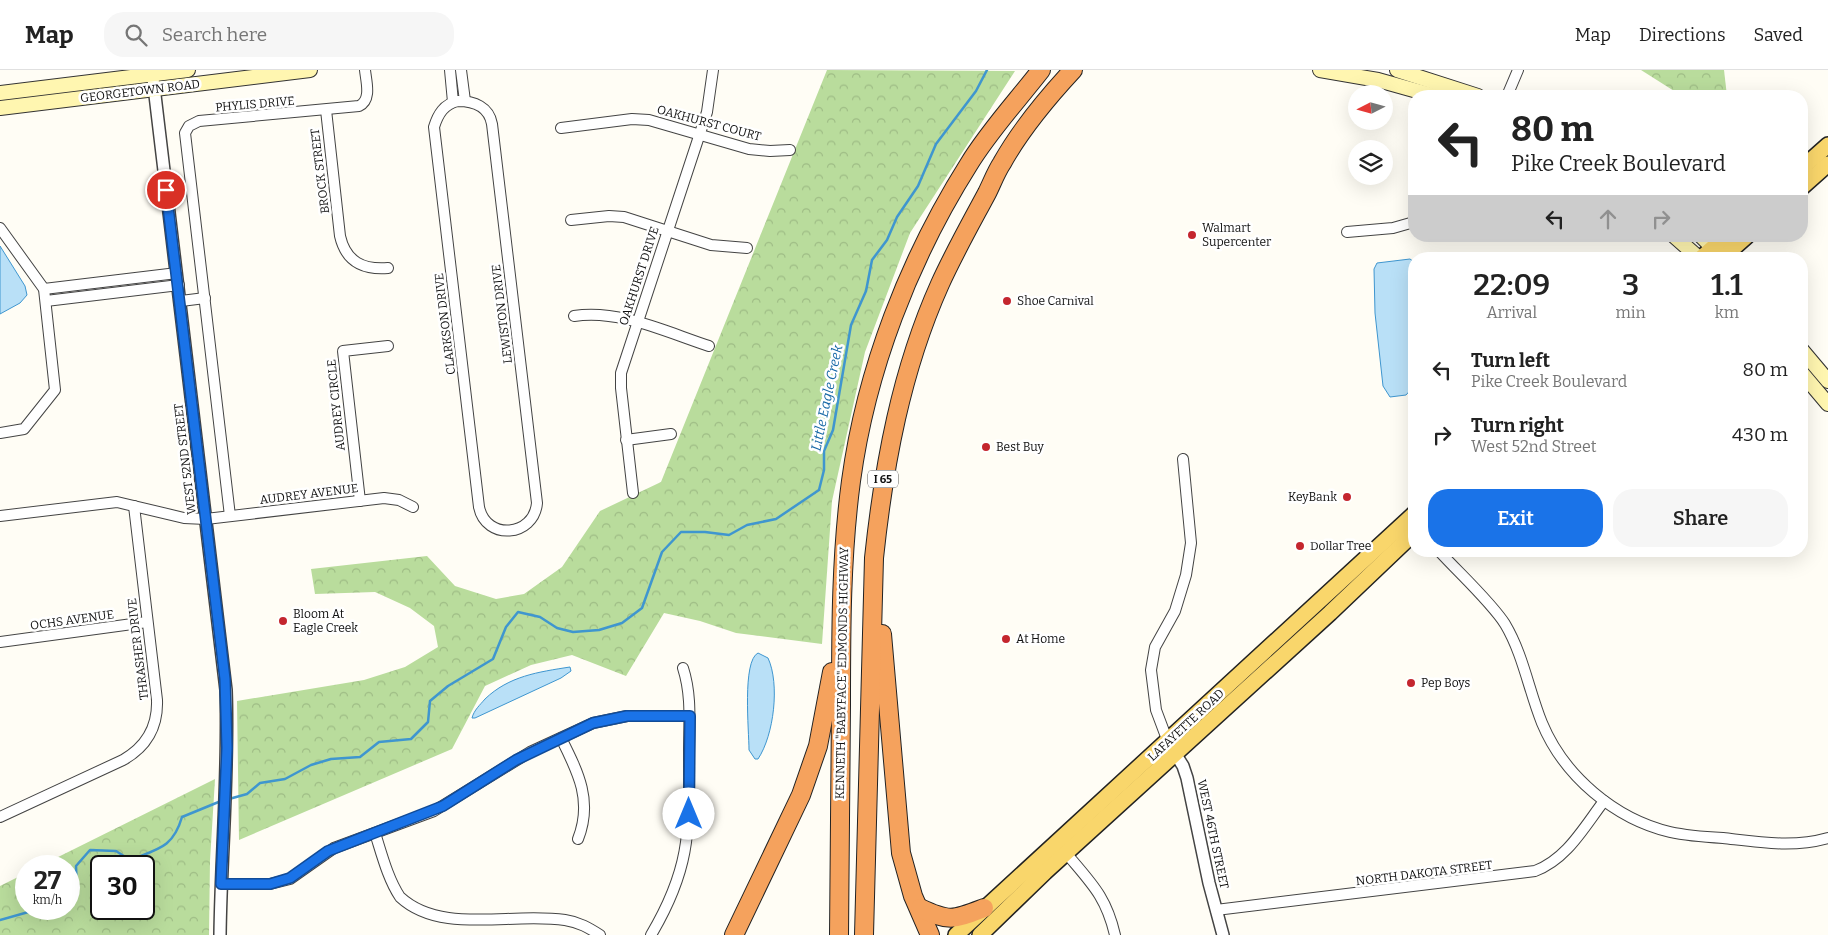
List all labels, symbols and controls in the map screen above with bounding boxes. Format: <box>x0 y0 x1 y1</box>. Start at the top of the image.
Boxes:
search box <box>104 12 454 57</box>
text: Map <box>25 21 74 49</box>
icon: search <box>122 21 150 49</box>
text: Search here <box>162 23 267 46</box>
text: Map <box>1575 24 1611 46</box>
text: Directions <box>1639 24 1726 46</box>
text: Saved <box>1754 24 1803 46</box>
street label: GEORGETOWN ROAD <box>79 77 201 105</box>
north arrow <box>1348 85 1392 130</box>
map controls <box>1348 85 1393 185</box>
street label: PHYLIS DRIVE <box>215 94 295 114</box>
street label: OAKHURST COURT <box>655 102 763 144</box>
text: 80 m <box>1511 108 1594 150</box>
icon: left <box>1428 110 1493 175</box>
street label: BROCK STREET <box>308 128 332 214</box>
button: layers <box>1348 140 1393 185</box>
text: Pike Creek Boulevard <box>1511 150 1726 177</box>
pin <box>145 169 187 211</box>
icon: arrive <box>152 176 180 204</box>
icon: left <box>1541 205 1569 233</box>
icon: ahead <box>1594 205 1622 233</box>
icon: right <box>1647 205 1675 233</box>
place label: Walmart Supercenter <box>1202 221 1272 249</box>
street label: OAKHURST DRIVE <box>616 225 662 327</box>
marker: Walmart Supercenter <box>1186 229 1198 241</box>
street label: LEWISTON DRIVE <box>489 264 515 364</box>
text: 22:09 <box>1473 267 1550 303</box>
text: 3 <box>1622 267 1639 303</box>
text: 1.1 <box>1711 267 1743 303</box>
street label: CLARKSON DRIVE <box>432 272 458 376</box>
place label: Shoe Carnival <box>1017 294 1094 308</box>
marker: Shoe Carnival <box>1001 295 1013 307</box>
text: Arrival <box>1486 303 1537 322</box>
text: min <box>1616 303 1646 322</box>
text: km <box>1715 303 1739 322</box>
water label: Little Eagle Creek <box>807 343 847 453</box>
text: Turn left <box>1471 349 1550 372</box>
icon: left <box>1428 356 1456 384</box>
street label: AUDREY CIRCLE <box>324 358 348 452</box>
text: 80 m <box>1742 358 1788 381</box>
text: Pike Creek Boulevard <box>1471 372 1627 391</box>
street label: WEST 52ND STREET <box>171 403 199 515</box>
text: Turn right <box>1471 414 1564 437</box>
icon: right <box>1428 421 1456 449</box>
text: 430 m <box>1732 423 1788 446</box>
text: West 52nd Street <box>1471 437 1597 456</box>
place label: Best Buy <box>996 440 1044 454</box>
marker: Best Buy <box>980 441 992 453</box>
road number: I 65 <box>868 470 898 488</box>
street label: AUDREY AVENUE <box>259 481 359 507</box>
button: Exit <box>1428 489 1603 547</box>
button: Share <box>1613 489 1788 547</box>
place label: KeyBank <box>1288 490 1337 504</box>
marker: KeyBank <box>1341 491 1353 503</box>
place label: Dollar Tree <box>1310 539 1371 553</box>
marker: Dollar Tree <box>1294 540 1306 552</box>
street label: KENNETH "BABYFACE" EDMONDS HIGHWAY <box>833 546 851 799</box>
street label: THRASHER DRIVE <box>125 597 151 701</box>
street label: OCHS AVENUE <box>29 607 115 633</box>
place label: Bloom At Eagle Creek <box>293 607 358 635</box>
marker: Bloom At Eagle Creek <box>277 615 289 627</box>
place label: At Home <box>1016 632 1065 646</box>
marker: At Home <box>1000 633 1012 645</box>
place label: Pep Boys <box>1421 676 1470 690</box>
marker: Pep Boys <box>1405 677 1417 689</box>
street label: LAFAYETTE ROAD <box>1145 686 1227 764</box>
street label: WEST 46TH STREET <box>1195 778 1231 890</box>
position arrow <box>662 787 714 839</box>
speed limit sign: 30 <box>90 855 155 920</box>
street label: NORTH DAKOTA STREET <box>1355 858 1493 888</box>
text: 27 <box>34 866 61 896</box>
text: km/h <box>33 893 62 907</box>

